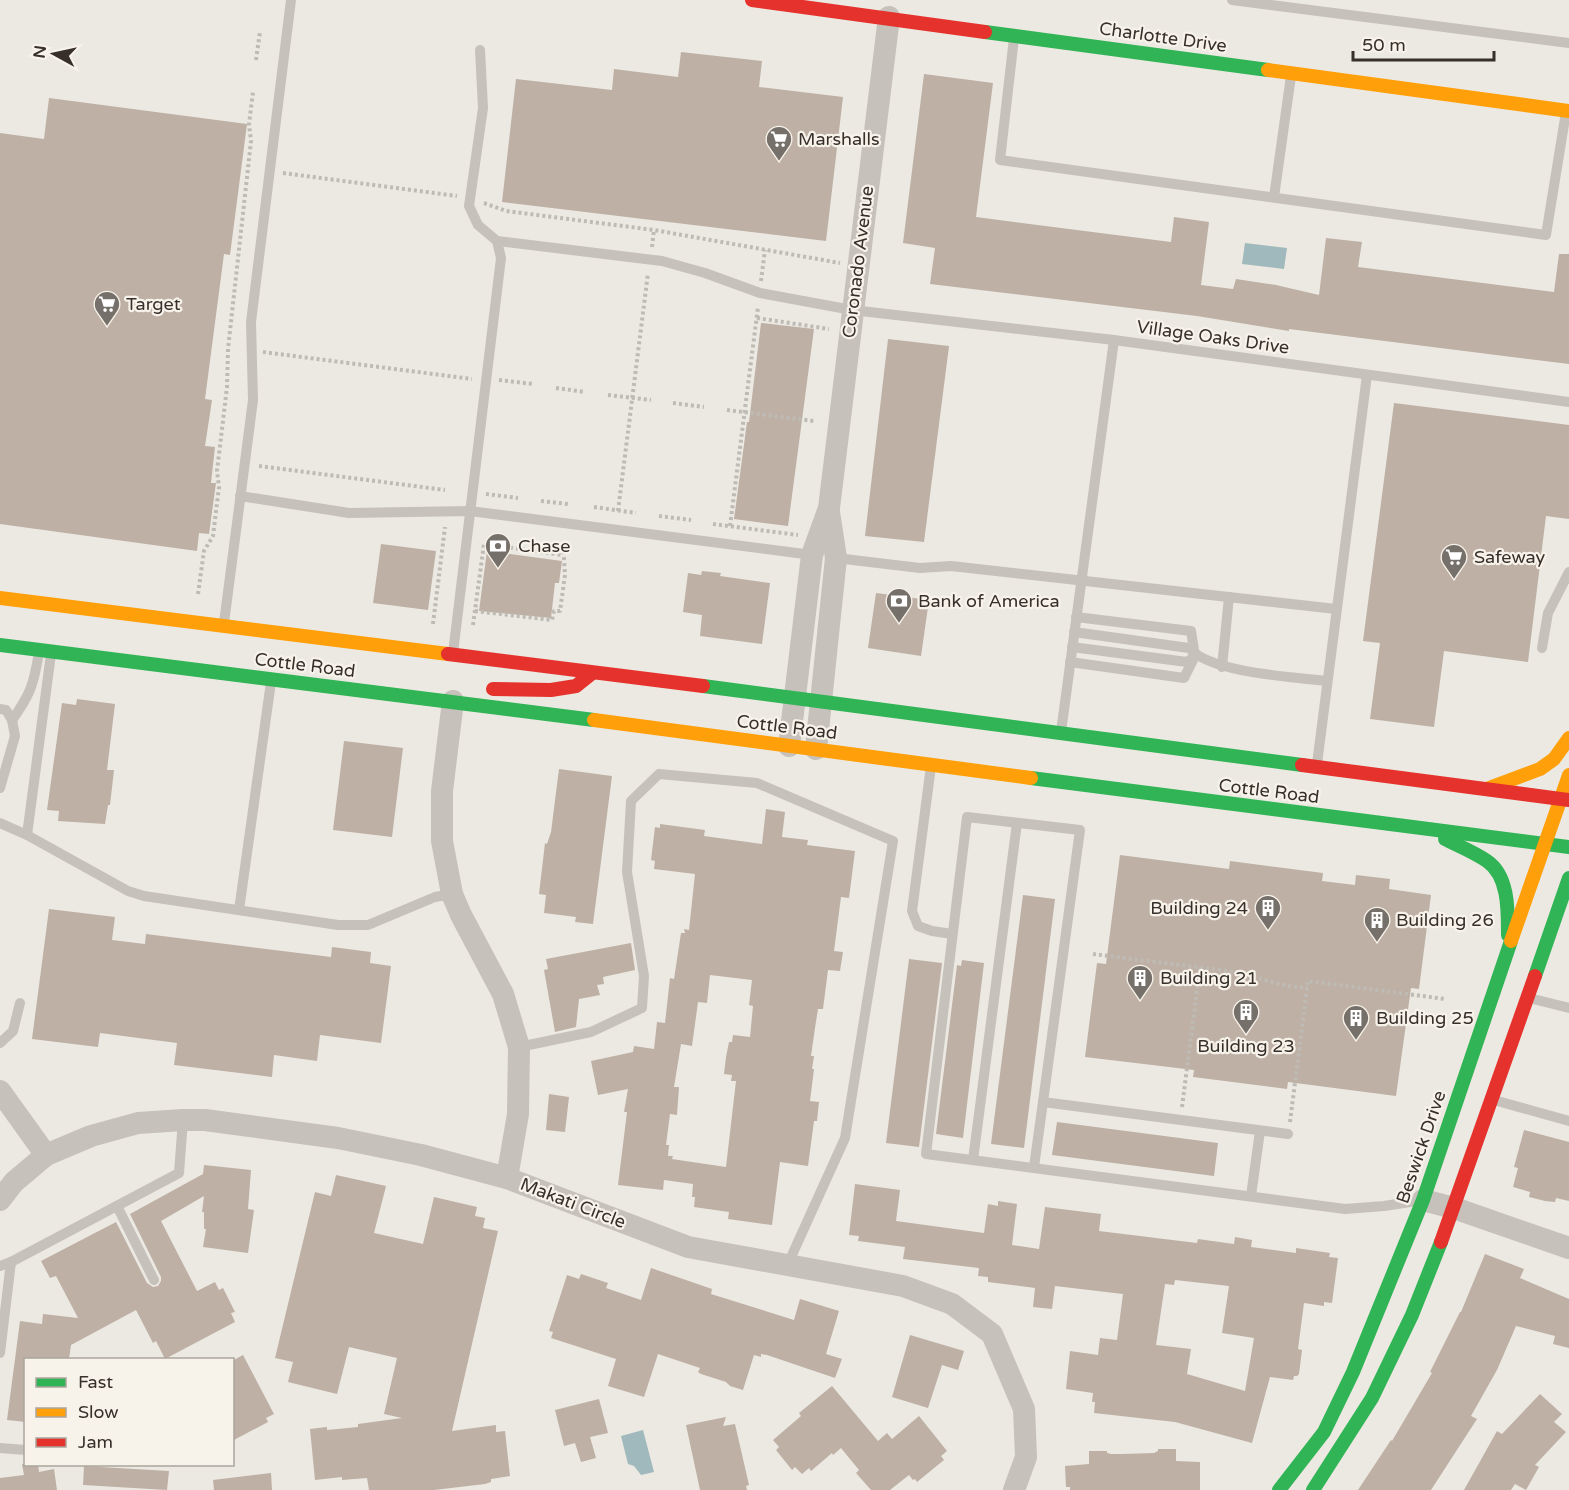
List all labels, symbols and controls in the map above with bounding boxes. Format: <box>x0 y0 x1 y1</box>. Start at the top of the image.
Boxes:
street label: Charlotte Drive <box>1098 17 1228 57</box>
north arrow <box>24 24 84 84</box>
scale bar <box>1353 24 1494 62</box>
text: 50 m <box>1362 34 1406 56</box>
text: N <box>29 44 51 60</box>
supermarket icon: Marshalls <box>764 124 794 162</box>
place label: Marshalls <box>798 128 880 150</box>
street label: Coronado Avenue <box>838 185 878 339</box>
supermarket icon: Target <box>92 289 122 327</box>
place label: Target <box>126 293 181 315</box>
street label: Village Oaks Drive <box>1135 315 1291 359</box>
bank icon: Chase <box>483 531 513 569</box>
place label: Chase <box>518 535 570 557</box>
supermarket icon: Safeway <box>1439 542 1469 580</box>
place label: Safeway <box>1474 546 1546 568</box>
bank icon: Bank of America <box>884 586 914 624</box>
place label: Bank of America <box>918 590 1060 612</box>
street label: Cottle Road <box>253 648 357 682</box>
street label: Cottle Road <box>735 710 839 744</box>
street label: Cottle Road <box>1217 774 1321 808</box>
building icon: Building 24 <box>1253 893 1283 931</box>
place label: Building 24 <box>1150 897 1248 919</box>
building icon: Building 26 <box>1362 905 1392 943</box>
place label: Building 26 <box>1396 909 1494 931</box>
building icon: Building 21 <box>1125 963 1155 1001</box>
place label: Building 21 <box>1160 967 1258 989</box>
building icon: Building 23 <box>1231 997 1261 1035</box>
building icon: Building 25 <box>1341 1003 1371 1041</box>
place label: Building 25 <box>1376 1007 1474 1029</box>
place label: Building 23 <box>1197 1035 1295 1057</box>
street label: Beswick Drive <box>1391 1087 1451 1207</box>
street label: Makati Circle <box>517 1173 629 1233</box>
legend <box>24 1358 234 1466</box>
text: Fast <box>78 1371 113 1393</box>
text: Slow <box>78 1401 119 1423</box>
text: Jam <box>78 1431 113 1453</box>

